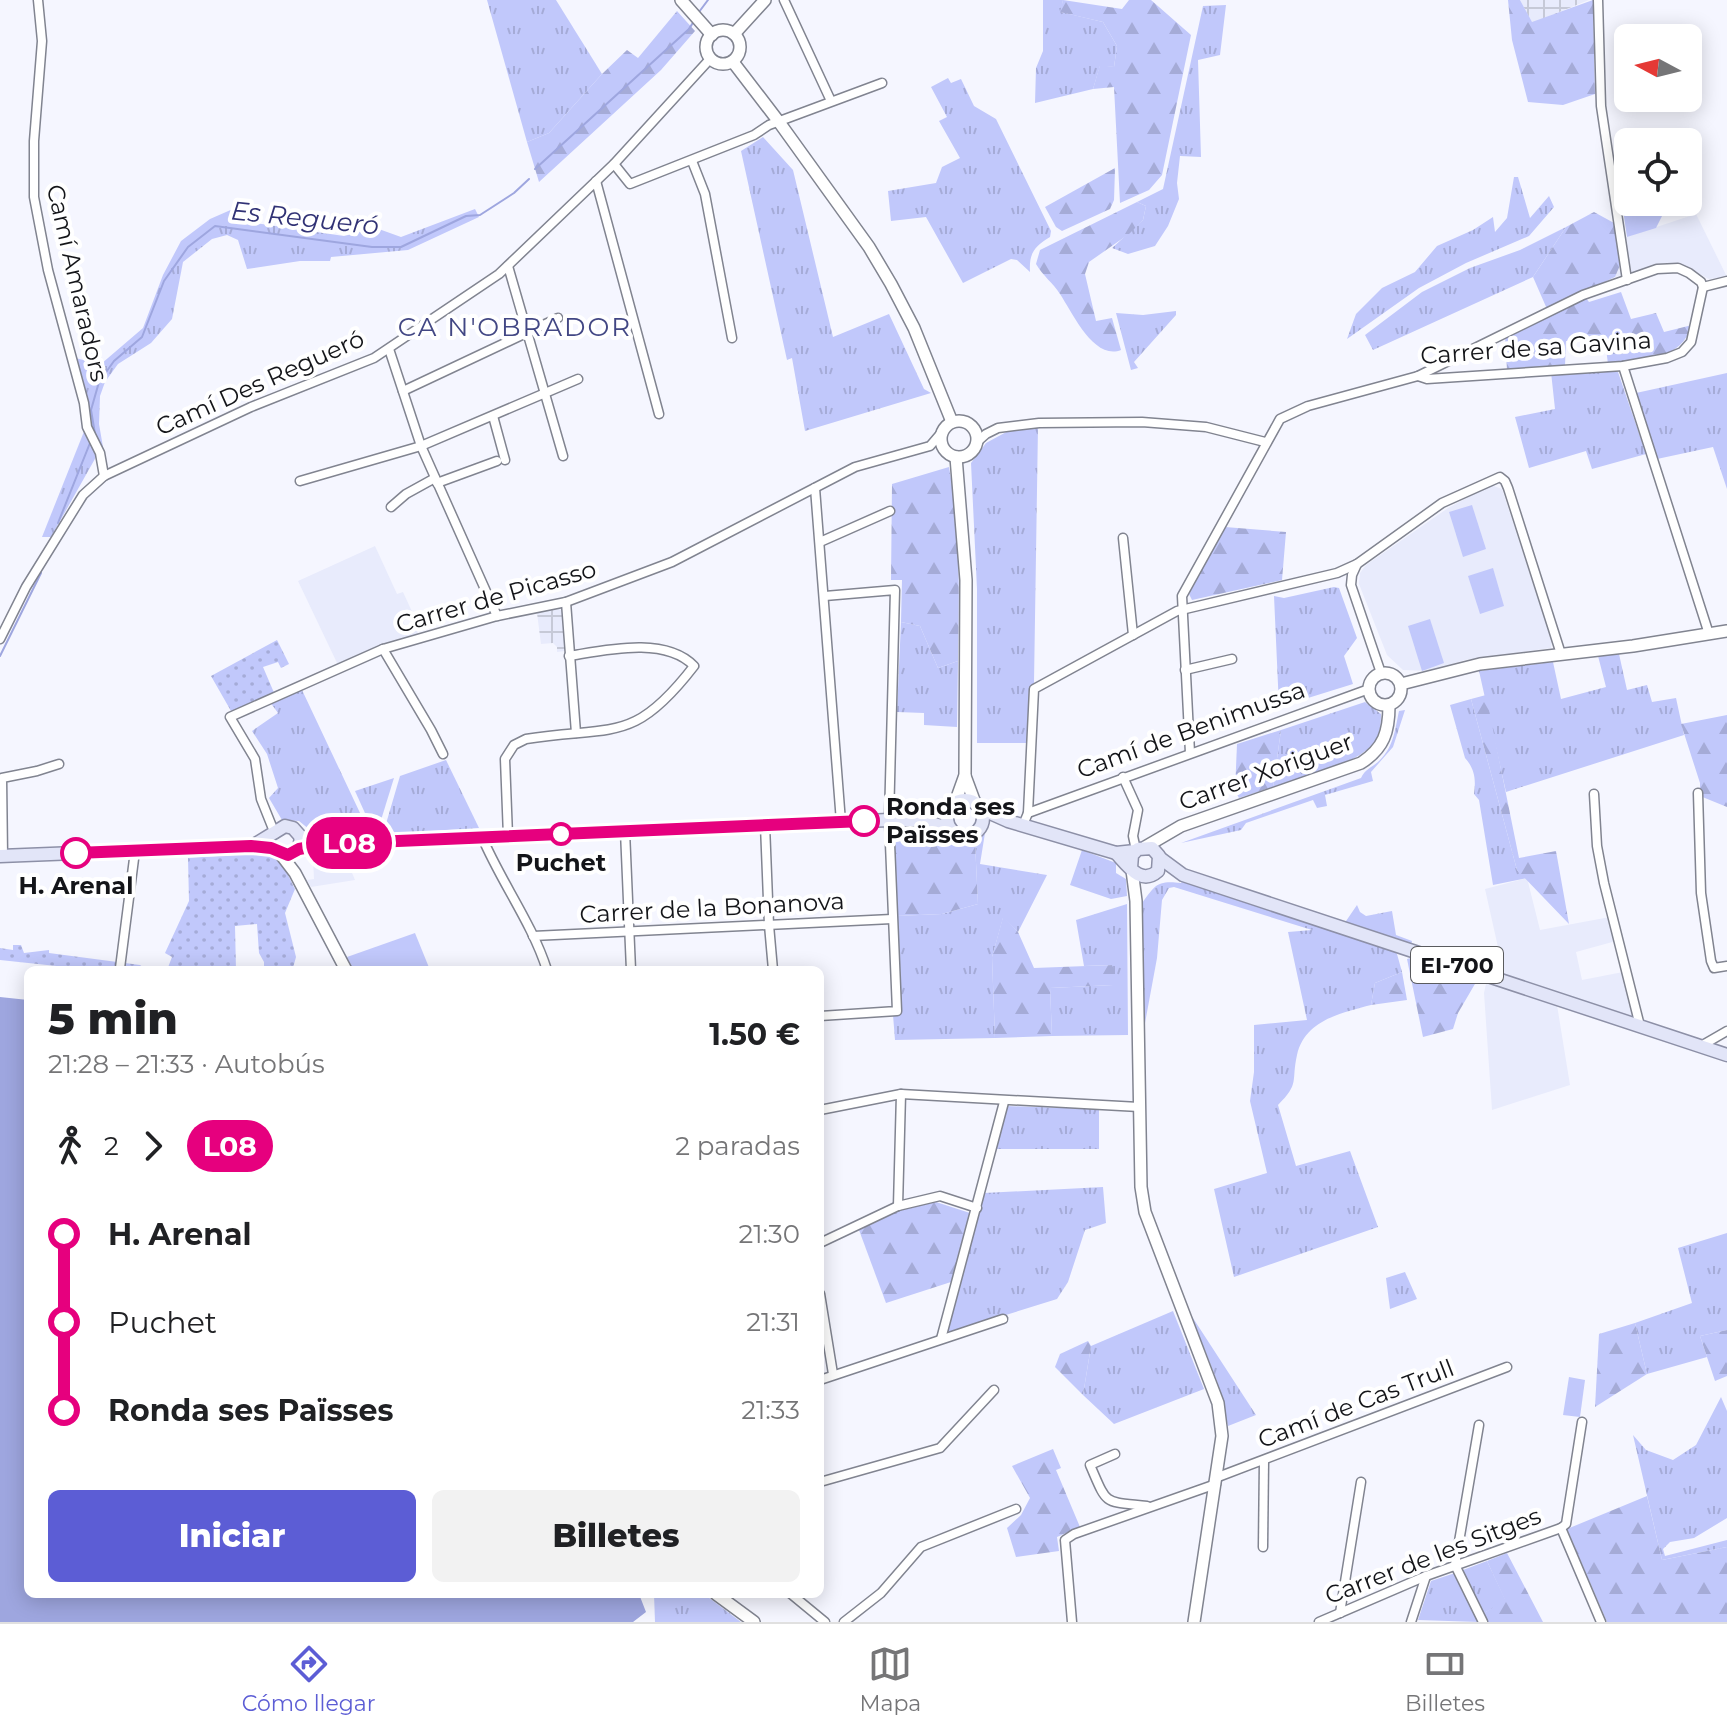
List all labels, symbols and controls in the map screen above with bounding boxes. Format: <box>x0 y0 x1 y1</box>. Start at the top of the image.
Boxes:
north arrow <box>1614 24 1702 112</box>
map controls <box>1614 24 1702 216</box>
button: locate <box>1614 128 1702 216</box>
street label: Camí Amaradors <box>41 181 114 384</box>
water label: Es Regueró <box>229 194 381 242</box>
district label: CA N'OBRADOR <box>398 311 632 343</box>
street label: Camí Des Regueró <box>151 324 368 442</box>
street label: Carrer de sa Gavina <box>1419 325 1653 370</box>
street label: Carrer de Picasso <box>392 554 599 639</box>
street label: Camí de Benimussa <box>1073 675 1309 784</box>
street label: Carrer Xoriguer <box>1175 727 1357 816</box>
place label: Ronda ses Païsses <box>886 792 1015 849</box>
marker: Ronda ses Païsses <box>849 806 879 836</box>
line badge: L08 <box>303 817 395 869</box>
marker: Puchet <box>550 823 572 845</box>
text: L08 <box>322 826 376 860</box>
marker: H. Arenal <box>61 838 91 868</box>
place label: Puchet <box>516 848 607 877</box>
place label: H. Arenal <box>19 871 133 900</box>
street label: Carrer de la Bonanova <box>579 886 845 929</box>
road number: EI-700 <box>1411 947 1503 983</box>
text: 5 min <box>48 991 178 1045</box>
text: 1.50 € <box>709 1016 800 1053</box>
text: 21:28 – 21:33 · Autobús <box>48 1048 325 1080</box>
icon: walk <box>48 1124 92 1168</box>
icon: forward <box>131 1124 175 1168</box>
text: L08 <box>203 1129 257 1163</box>
text: 2 <box>104 1130 119 1162</box>
text: 2 paradas <box>675 1130 800 1162</box>
text: H. Arenal <box>108 1216 251 1253</box>
text: 21:30 <box>738 1218 800 1250</box>
text: Puchet <box>108 1304 217 1341</box>
text: 21:31 <box>746 1306 800 1338</box>
street label: Camí de Cas Trull <box>1254 1353 1458 1454</box>
text: Ronda ses Païsses <box>108 1392 393 1429</box>
text: 21:33 <box>741 1394 800 1426</box>
button: Iniciar <box>48 1490 416 1582</box>
button: Billetes <box>432 1490 800 1582</box>
street label: Carrer de les Sitges <box>1321 1501 1545 1610</box>
tab: Cómo llegar <box>242 1642 376 1717</box>
tab: Mapa <box>859 1642 921 1717</box>
tab: Billetes <box>1405 1642 1485 1717</box>

